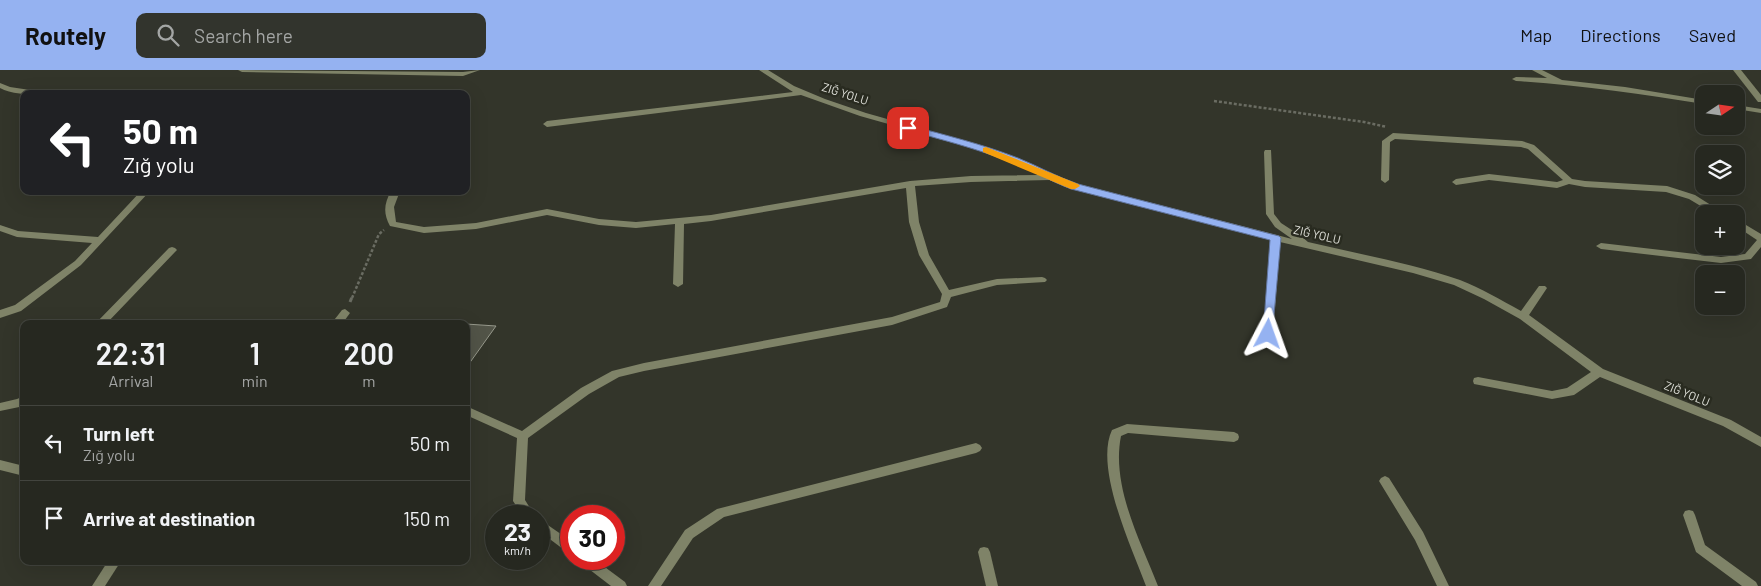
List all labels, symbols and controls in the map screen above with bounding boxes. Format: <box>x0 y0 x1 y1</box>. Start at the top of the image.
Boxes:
search box <box>136 13 486 58</box>
text: Routely <box>25 21 106 50</box>
icon: search <box>154 21 182 49</box>
text: Search here <box>194 24 293 47</box>
text: Map <box>1520 24 1552 46</box>
text: Directions <box>1580 24 1661 46</box>
text: Saved <box>1689 24 1736 46</box>
street label: ZIĞ YOLU <box>820 79 870 107</box>
north arrow <box>1695 85 1745 135</box>
map controls <box>1695 85 1745 315</box>
pin <box>887 107 929 149</box>
text: 50 m <box>123 109 198 151</box>
icon: left <box>40 110 105 175</box>
icon: arrive <box>894 114 922 142</box>
button: layers <box>1695 145 1745 195</box>
text: Zığ yolu <box>123 151 195 177</box>
button: + <box>1695 205 1745 255</box>
street label: ZIĞ YOLU <box>1292 222 1342 246</box>
button: − <box>1695 265 1745 315</box>
position arrow <box>1241 307 1293 359</box>
text: 22:31 <box>96 335 166 371</box>
text: 1 <box>249 335 260 371</box>
text: 200 <box>344 335 394 371</box>
text: Arrival <box>109 371 153 390</box>
text: min <box>242 371 268 390</box>
text: m <box>362 371 375 390</box>
street label: ZIĞ YOLU <box>1662 378 1712 409</box>
text: Turn left <box>83 422 154 445</box>
icon: left <box>40 429 68 457</box>
text: 50 m <box>410 432 450 455</box>
text: Zığ yolu <box>83 445 135 464</box>
icon: arrive <box>40 504 68 532</box>
speed limit sign: 30 <box>560 505 625 570</box>
text: Arrive at destination <box>83 507 255 530</box>
text: 150 m <box>403 507 450 530</box>
text: 23 <box>504 516 531 546</box>
text: km/h <box>504 543 531 557</box>

